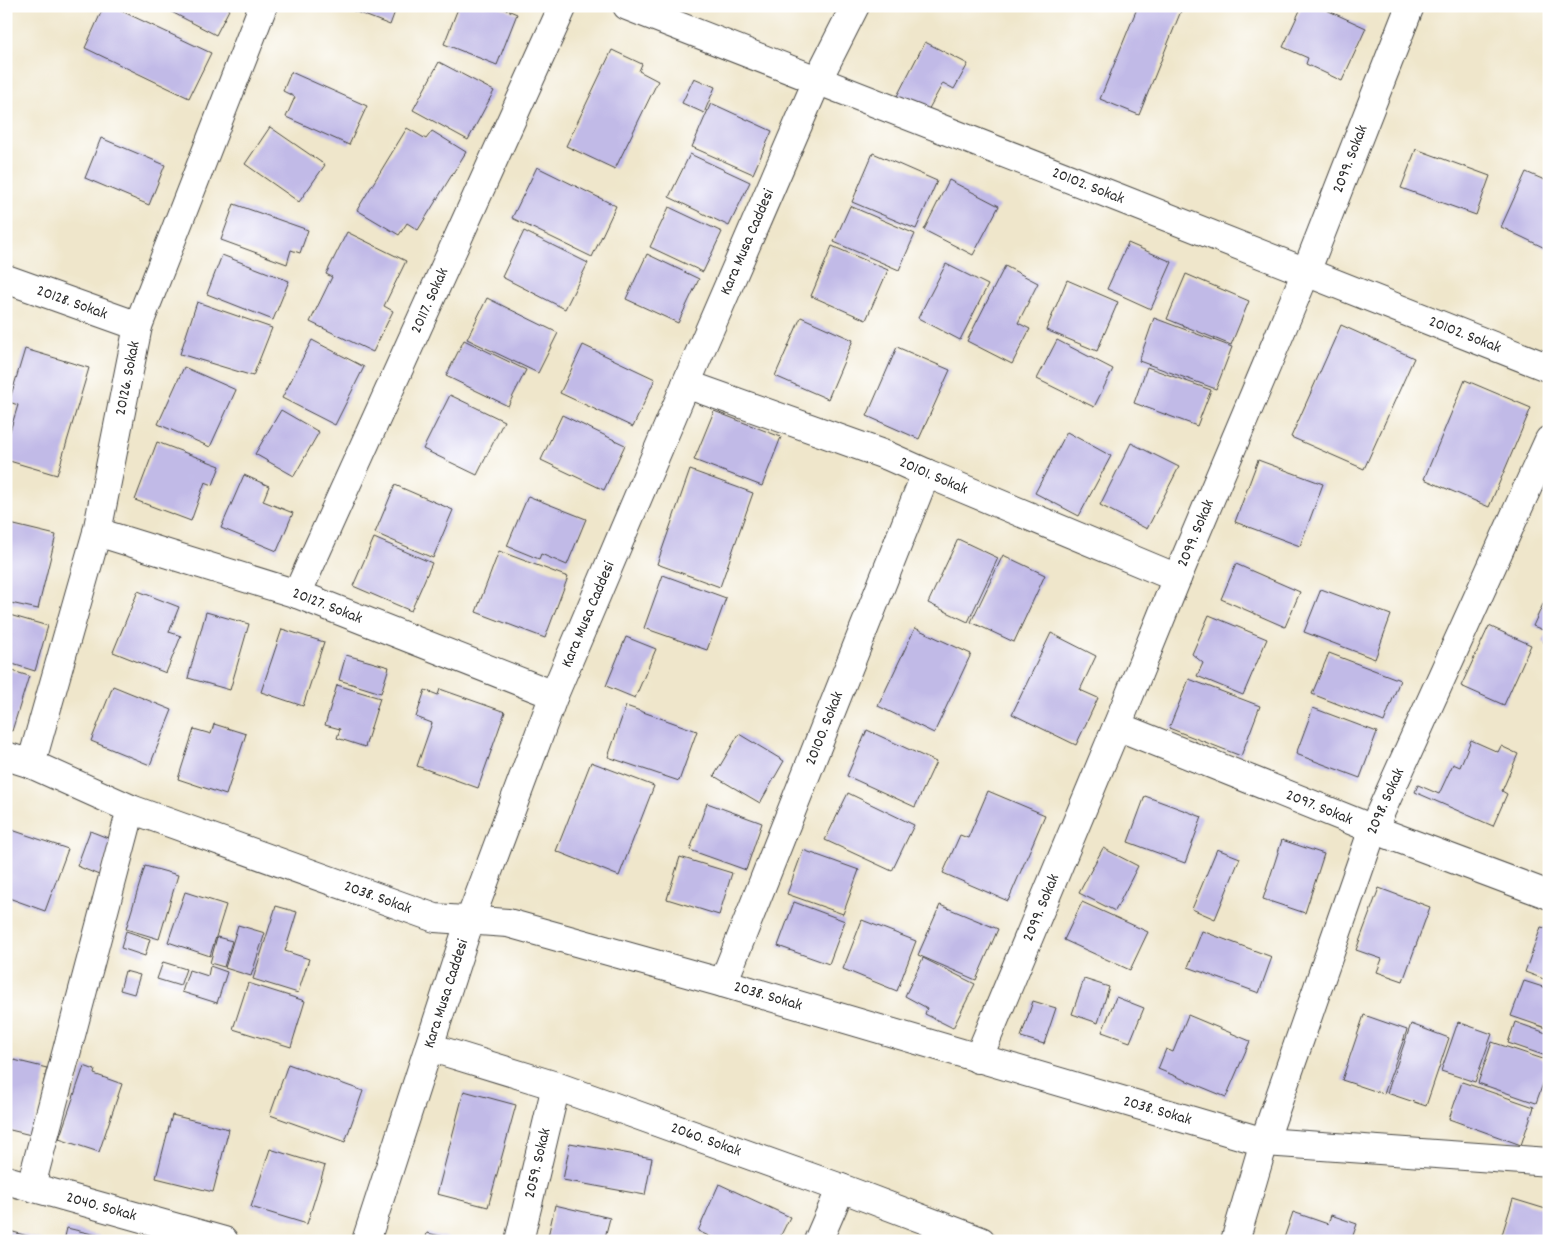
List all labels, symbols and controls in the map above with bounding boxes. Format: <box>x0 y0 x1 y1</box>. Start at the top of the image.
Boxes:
street label: 2099. Sokak <box>1326 121 1374 196</box>
street label: 20102. Sokak <box>1048 161 1128 211</box>
street label: Kara Musa Caddesi <box>714 185 780 299</box>
street label: 20117. Sokak <box>405 264 455 337</box>
street label: 20128. Sokak <box>33 279 111 326</box>
street label: 20102. Sokak <box>1425 310 1504 359</box>
street label: 20126. Sokak <box>109 339 146 417</box>
street label: 20101. Sokak <box>895 451 971 501</box>
street label: 2099. Sokak <box>1171 496 1220 571</box>
street label: Kara Musa Caddesi <box>555 558 621 671</box>
street label: 20127. Sokak <box>290 582 366 630</box>
street label: 20100. Sokak <box>799 688 849 769</box>
street label: 2098. Sokak <box>1361 764 1411 837</box>
street label: 2097. Sokak <box>1282 784 1356 831</box>
street label: 2099. Sokak <box>1017 870 1066 945</box>
street label: 2038. Sokak <box>341 875 415 920</box>
street label: Kara Musa Caddesi <box>418 936 475 1051</box>
street label: 2038. Sokak <box>731 975 805 1017</box>
street label: 2038. Sokak <box>1120 1090 1194 1132</box>
street label: 2060. Sokak <box>667 1116 744 1163</box>
street label: 2059. Sokak <box>518 1126 557 1201</box>
street label: 2040. Sokak <box>63 1186 139 1227</box>

